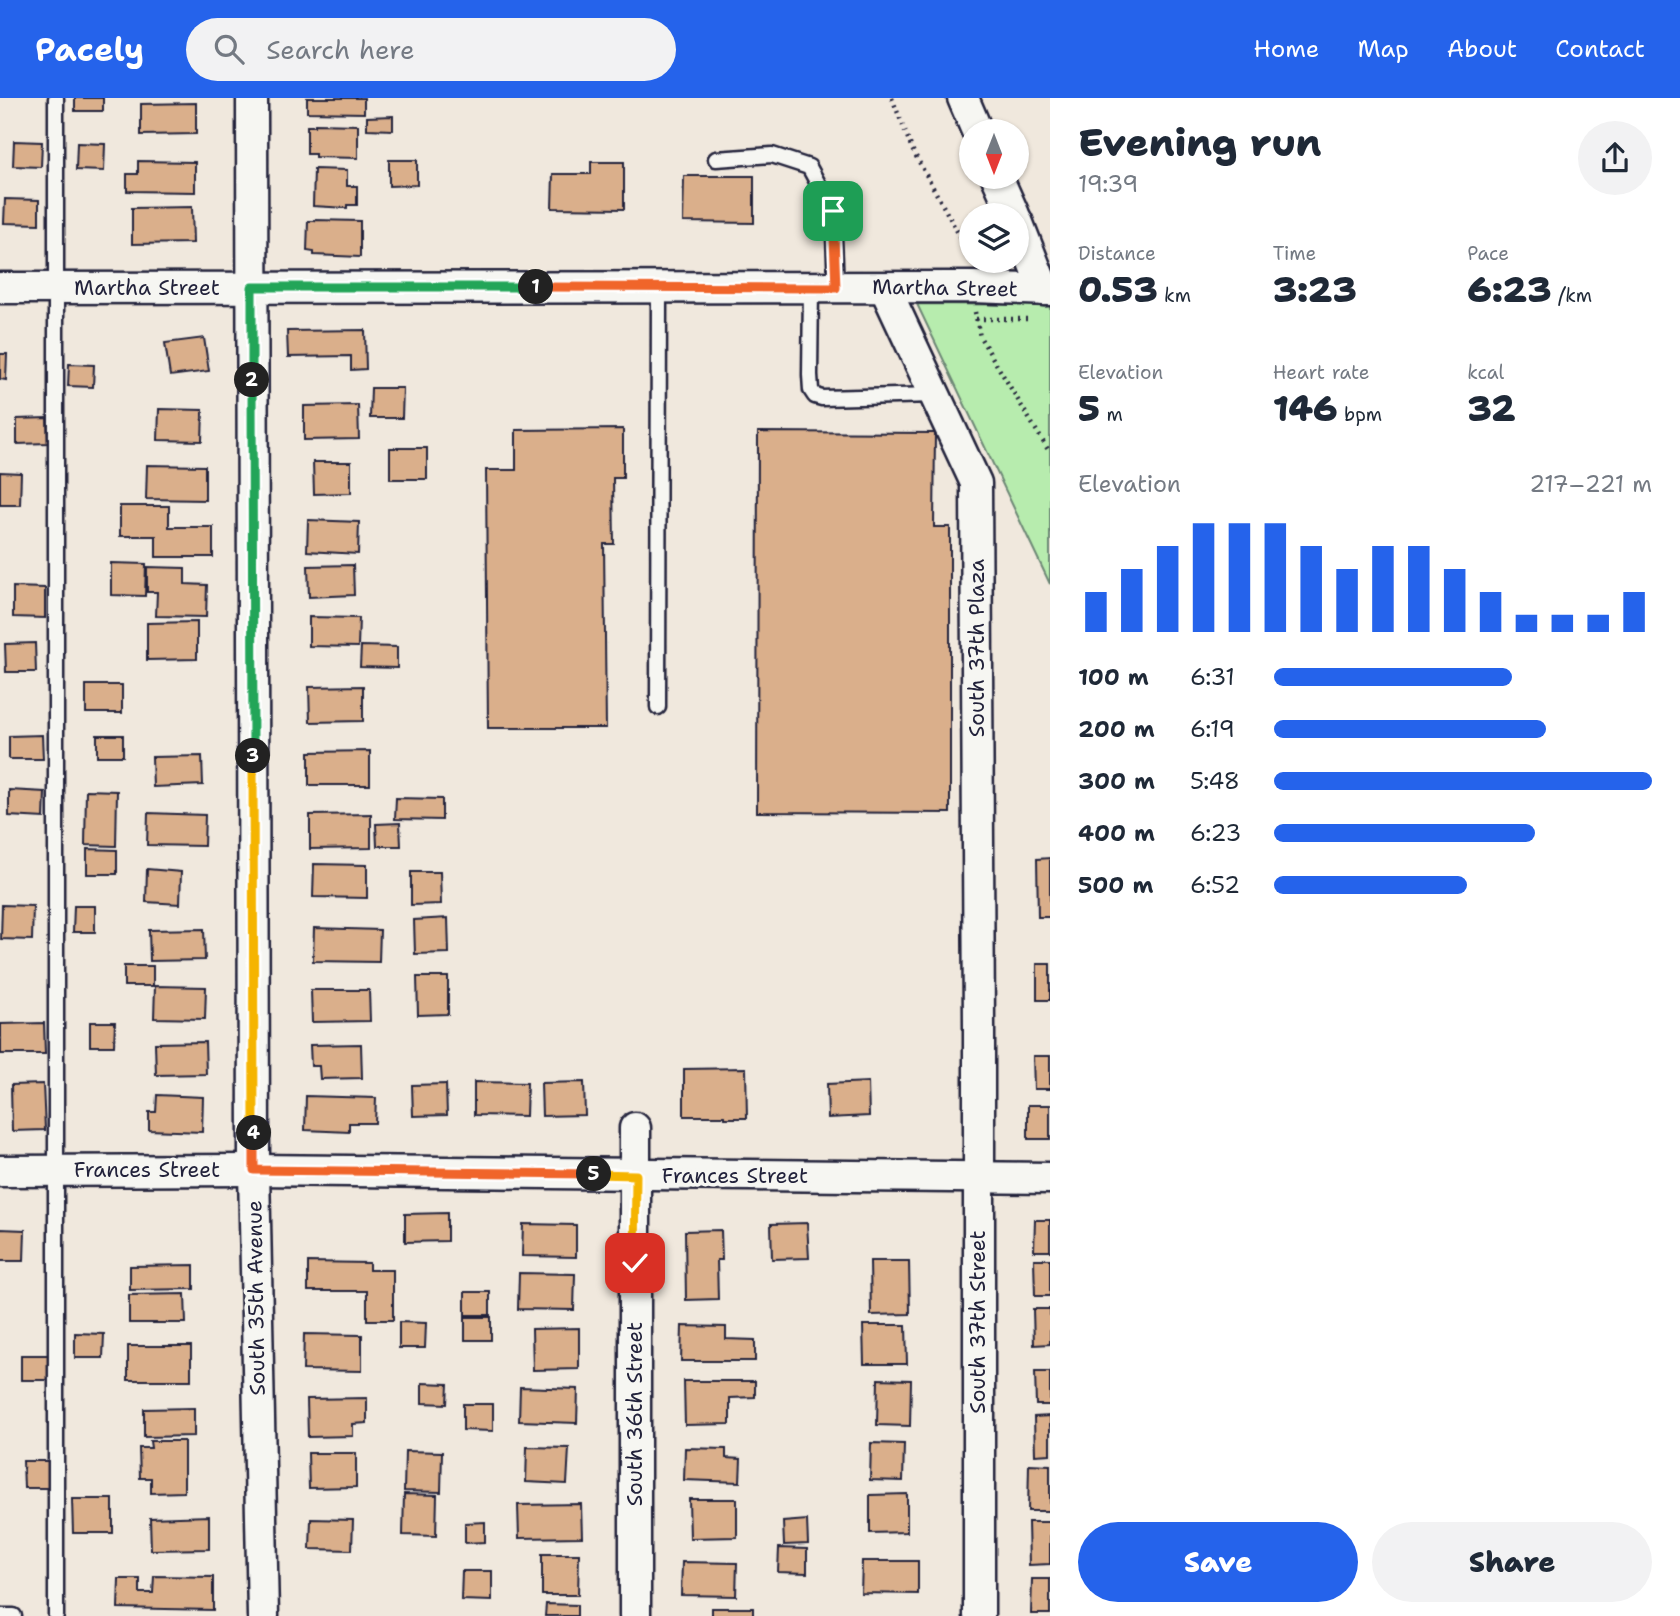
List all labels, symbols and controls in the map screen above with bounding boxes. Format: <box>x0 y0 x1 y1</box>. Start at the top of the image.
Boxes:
search box <box>186 18 676 81</box>
text: Pacely <box>35 27 144 72</box>
icon: search <box>210 30 248 68</box>
text: Search here <box>266 32 415 67</box>
text: Home <box>1253 33 1319 65</box>
text: Map <box>1357 33 1409 65</box>
text: About <box>1447 33 1517 65</box>
text: Contact <box>1555 33 1645 65</box>
text: Evening run <box>1078 117 1321 168</box>
north arrow <box>959 119 1029 189</box>
map controls <box>959 119 1029 273</box>
button: share <box>1578 121 1652 195</box>
text: 19:39 <box>1078 169 1138 199</box>
pin <box>803 181 863 241</box>
icon: arrive <box>814 192 852 230</box>
button: layers <box>959 203 1029 273</box>
text: Distance <box>1078 241 1156 266</box>
text: Time <box>1273 241 1316 266</box>
text: Pace <box>1467 241 1509 266</box>
text: 0.53 <box>1078 266 1158 313</box>
text: 3:23 <box>1273 266 1357 313</box>
text: 6:23 <box>1467 266 1552 313</box>
pin: 1 <box>518 270 554 304</box>
street label: Martha Street <box>872 273 1018 303</box>
street label: Martha Street <box>74 274 220 302</box>
text: 1 <box>531 274 540 299</box>
text: km <box>1158 283 1191 308</box>
text: /km <box>1552 283 1592 308</box>
text: Elevation <box>1078 360 1163 385</box>
text: Heart rate <box>1273 360 1369 385</box>
text: kcal <box>1467 360 1504 385</box>
pin: 2 <box>234 362 270 398</box>
text: 2 <box>245 367 258 392</box>
text: 5 <box>1078 385 1100 432</box>
text: 146 <box>1273 385 1338 432</box>
text: 32 <box>1467 385 1515 432</box>
text: m <box>1100 402 1123 427</box>
text: bpm <box>1338 402 1382 427</box>
text: Elevation <box>1078 469 1181 499</box>
text: 217–221 m <box>1529 469 1652 499</box>
street label: South 37th Plaza <box>963 559 991 737</box>
text: 100 m <box>1078 662 1149 692</box>
text: 6:31 <box>1190 662 1235 692</box>
text: 200 m <box>1078 714 1155 744</box>
text: 6:19 <box>1190 714 1235 744</box>
pin: 3 <box>236 738 270 774</box>
text: 3 <box>246 743 259 768</box>
text: 300 m <box>1078 766 1155 796</box>
text: 5:48 <box>1190 766 1240 796</box>
text: 400 m <box>1078 818 1155 848</box>
text: 6:23 <box>1190 818 1241 848</box>
text: 500 m <box>1078 870 1153 900</box>
text: 6:52 <box>1190 870 1240 900</box>
pin: 4 <box>236 1116 272 1150</box>
text: 4 <box>247 1120 260 1145</box>
street label: Frances Street <box>74 1156 220 1184</box>
pin: 5 <box>576 1156 612 1192</box>
text: 5 <box>588 1161 599 1186</box>
street label: Frances Street <box>662 1162 808 1190</box>
street label: South 35th Avenue <box>240 1200 272 1396</box>
street label: South 37th Street <box>964 1230 992 1414</box>
pin <box>605 1233 665 1293</box>
icon: check <box>616 1244 654 1282</box>
street label: South 36th Street <box>621 1322 649 1506</box>
button: Save <box>1078 1522 1358 1602</box>
button: Share <box>1372 1522 1652 1602</box>

